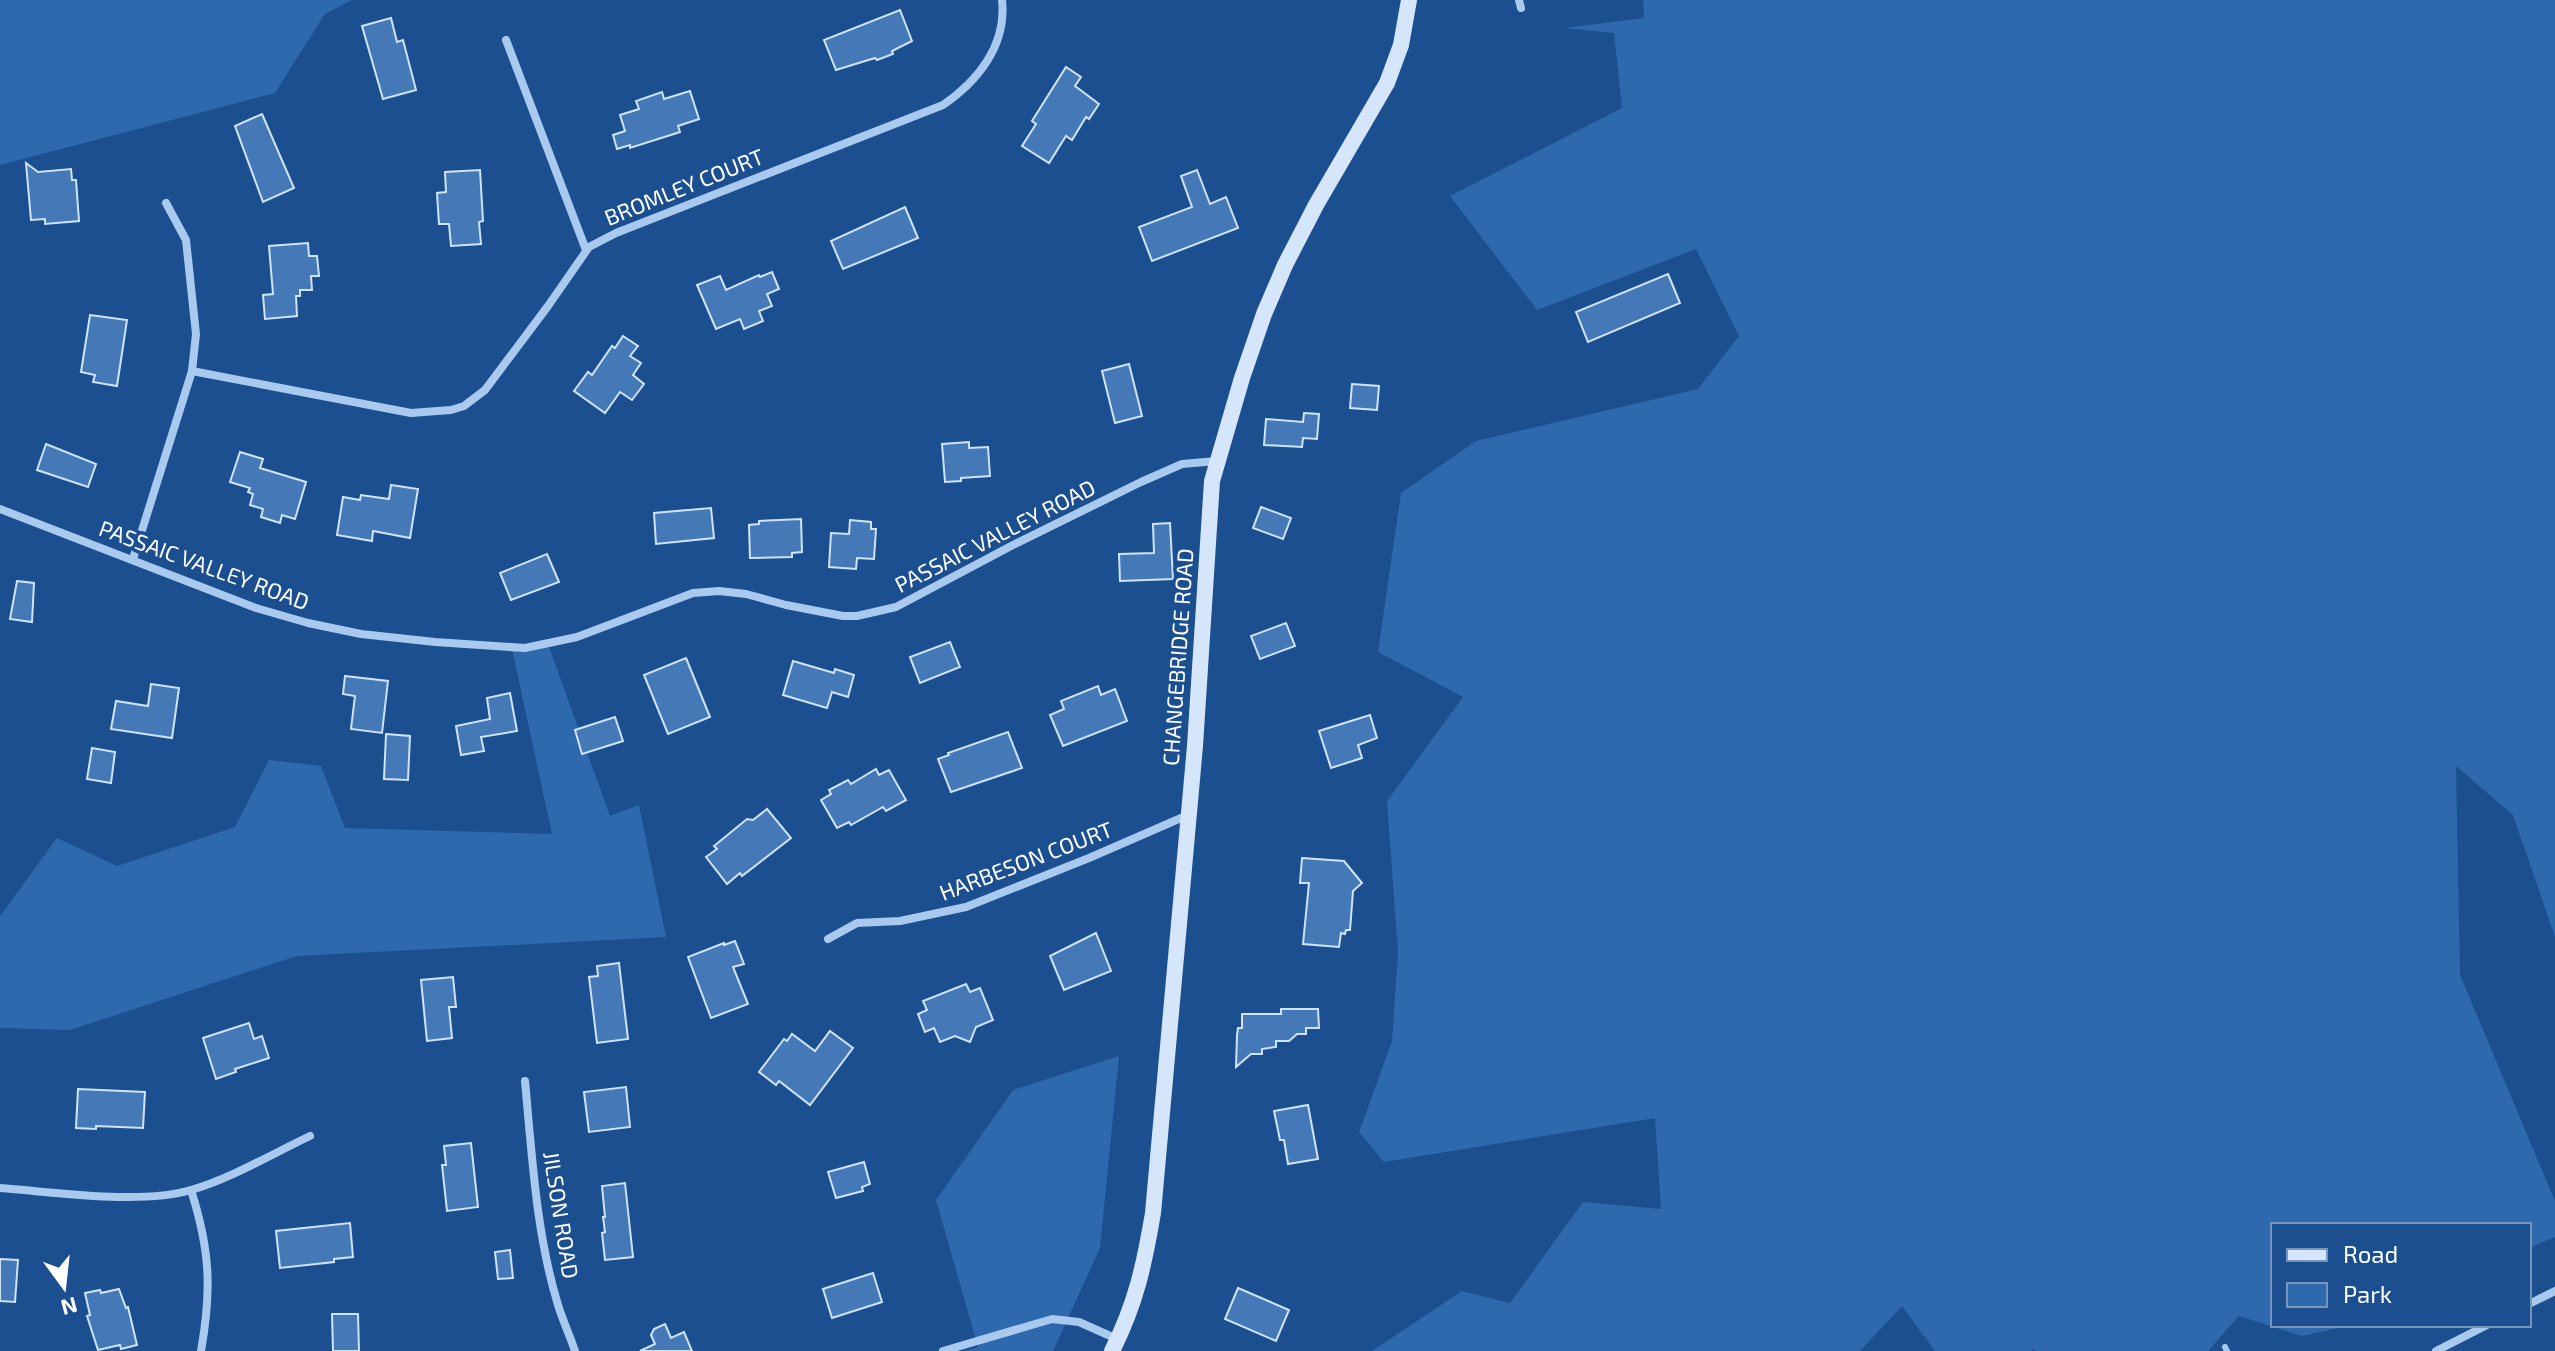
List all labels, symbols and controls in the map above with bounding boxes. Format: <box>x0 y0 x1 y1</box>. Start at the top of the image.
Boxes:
street label: BROMLEY COURT <box>600 142 767 230</box>
street label: PASSAIC VALLEY ROAD <box>890 473 1099 597</box>
street label: PASSAIC VALLEY ROAD <box>96 514 313 614</box>
street label: CHANGEBRIDGE ROAD <box>1156 547 1198 766</box>
street label: HARBESON COURT <box>935 815 1116 905</box>
street label: JILSON ROAD <box>539 1149 585 1280</box>
legend <box>2271 1223 2531 1327</box>
text: Road <box>2343 1239 2398 1268</box>
north arrow <box>24 1247 104 1327</box>
text: Park <box>2343 1279 2392 1308</box>
text: N <box>58 1293 80 1322</box>

